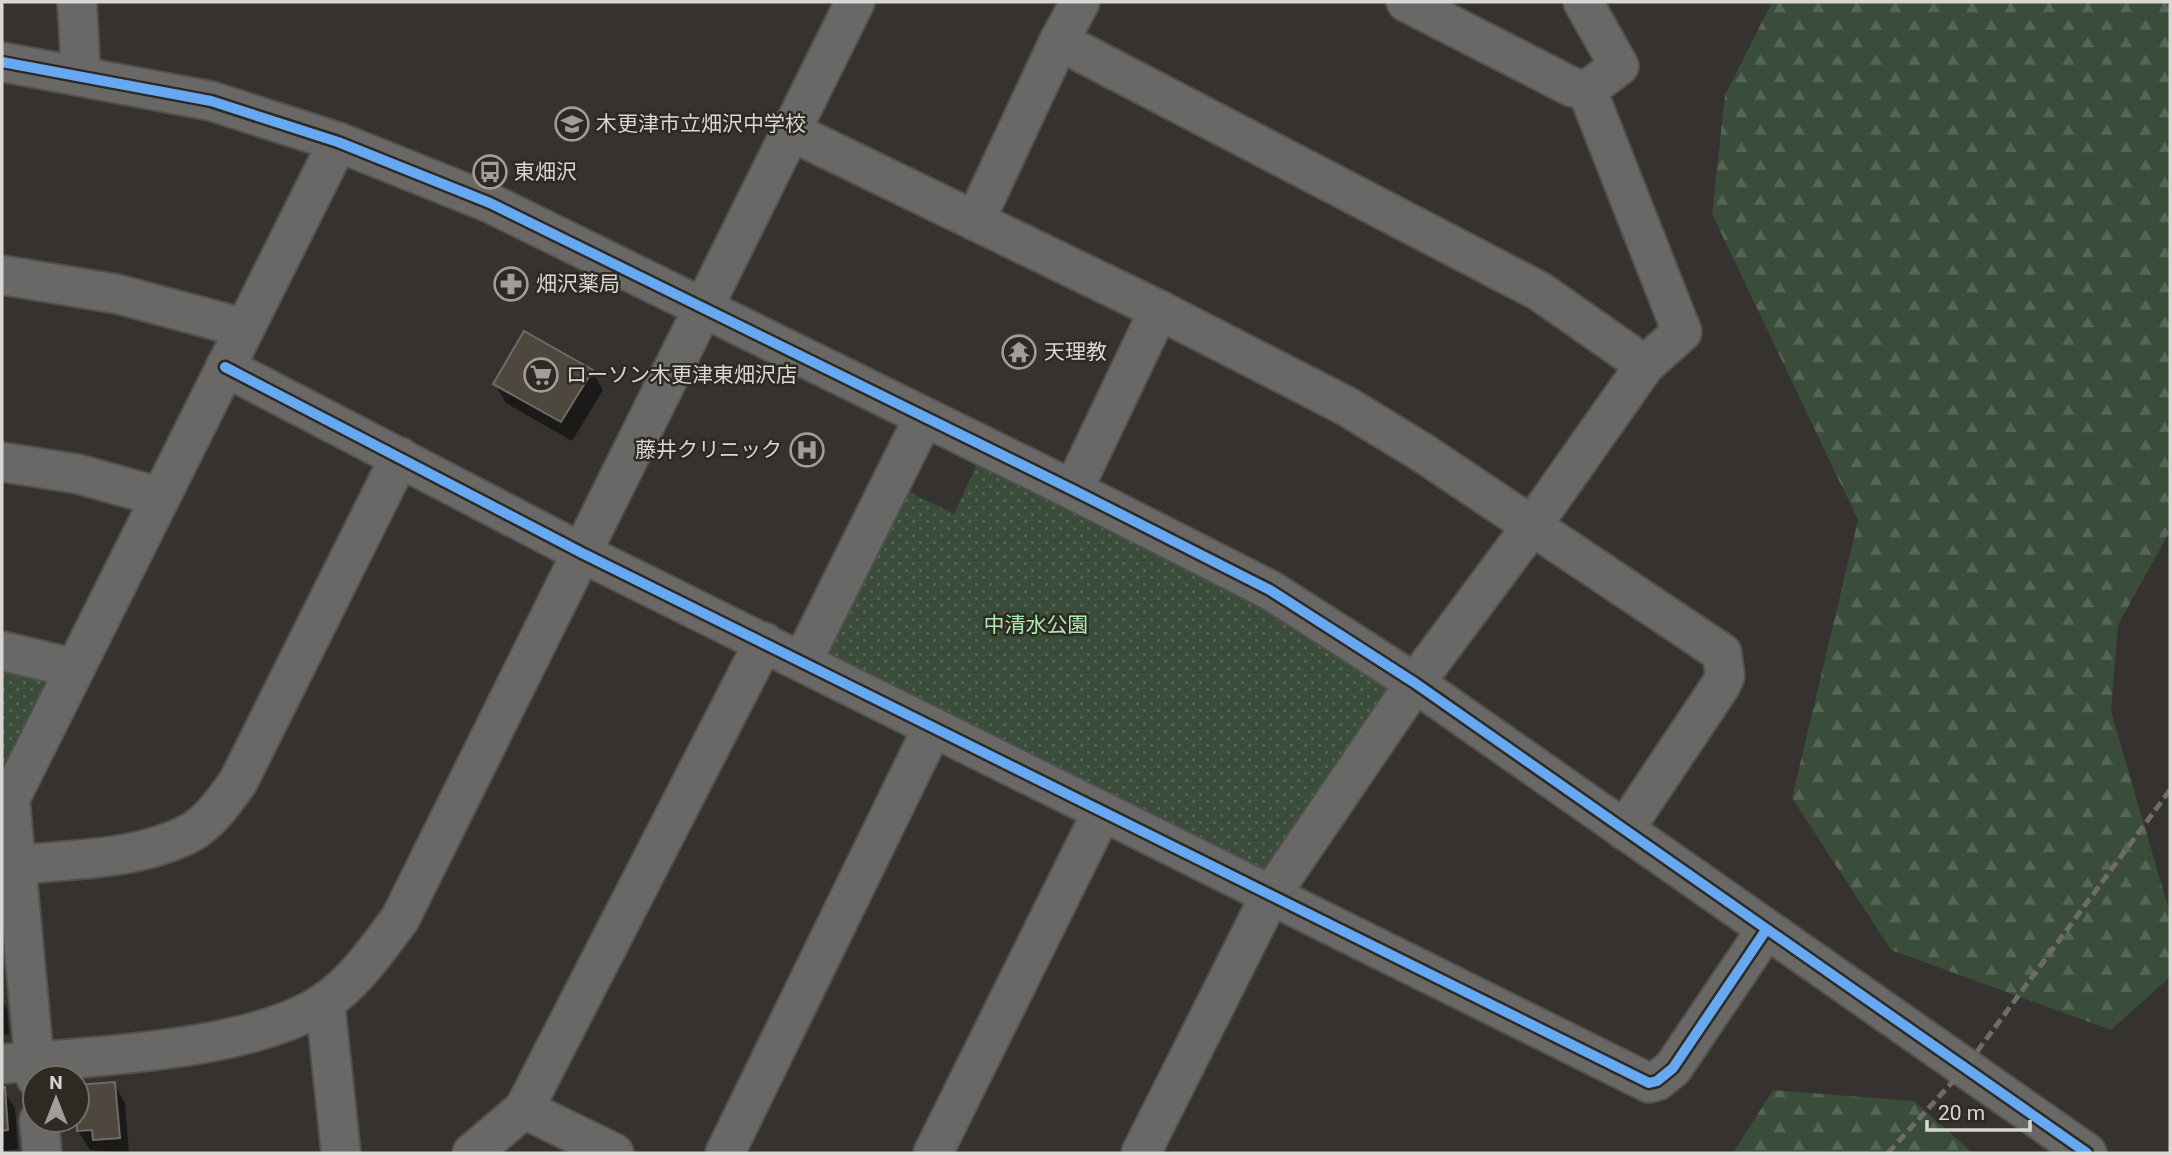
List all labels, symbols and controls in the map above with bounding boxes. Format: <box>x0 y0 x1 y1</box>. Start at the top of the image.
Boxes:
school or university icon: 木更津市立畑沢中学校 <box>553 105 591 143</box>
place label: 木更津市立畑沢中学校 <box>596 112 806 136</box>
bus stop icon: 東畑沢 <box>471 153 509 191</box>
place label: 東畑沢 <box>514 160 577 184</box>
pharmacy icon: 畑沢薬局 <box>492 265 530 303</box>
place label: 畑沢薬局 <box>536 272 620 296</box>
temple icon: 天理教 <box>1000 333 1038 371</box>
place label: 天理教 <box>1044 340 1107 364</box>
supermarket icon: ローソン木更津東畑沢店 <box>522 356 560 394</box>
place label: ローソン木更津東畑沢店 <box>566 363 797 387</box>
hospital icon: 藤井クリニック <box>788 431 826 469</box>
place label: 藤井クリニック <box>635 438 782 462</box>
park label: 中清水公園 <box>984 613 1089 637</box>
north arrow <box>21 1064 91 1134</box>
text: N <box>49 1071 63 1094</box>
scale bar <box>1927 1088 2030 1132</box>
text: 20 m <box>1938 1101 1985 1125</box>

